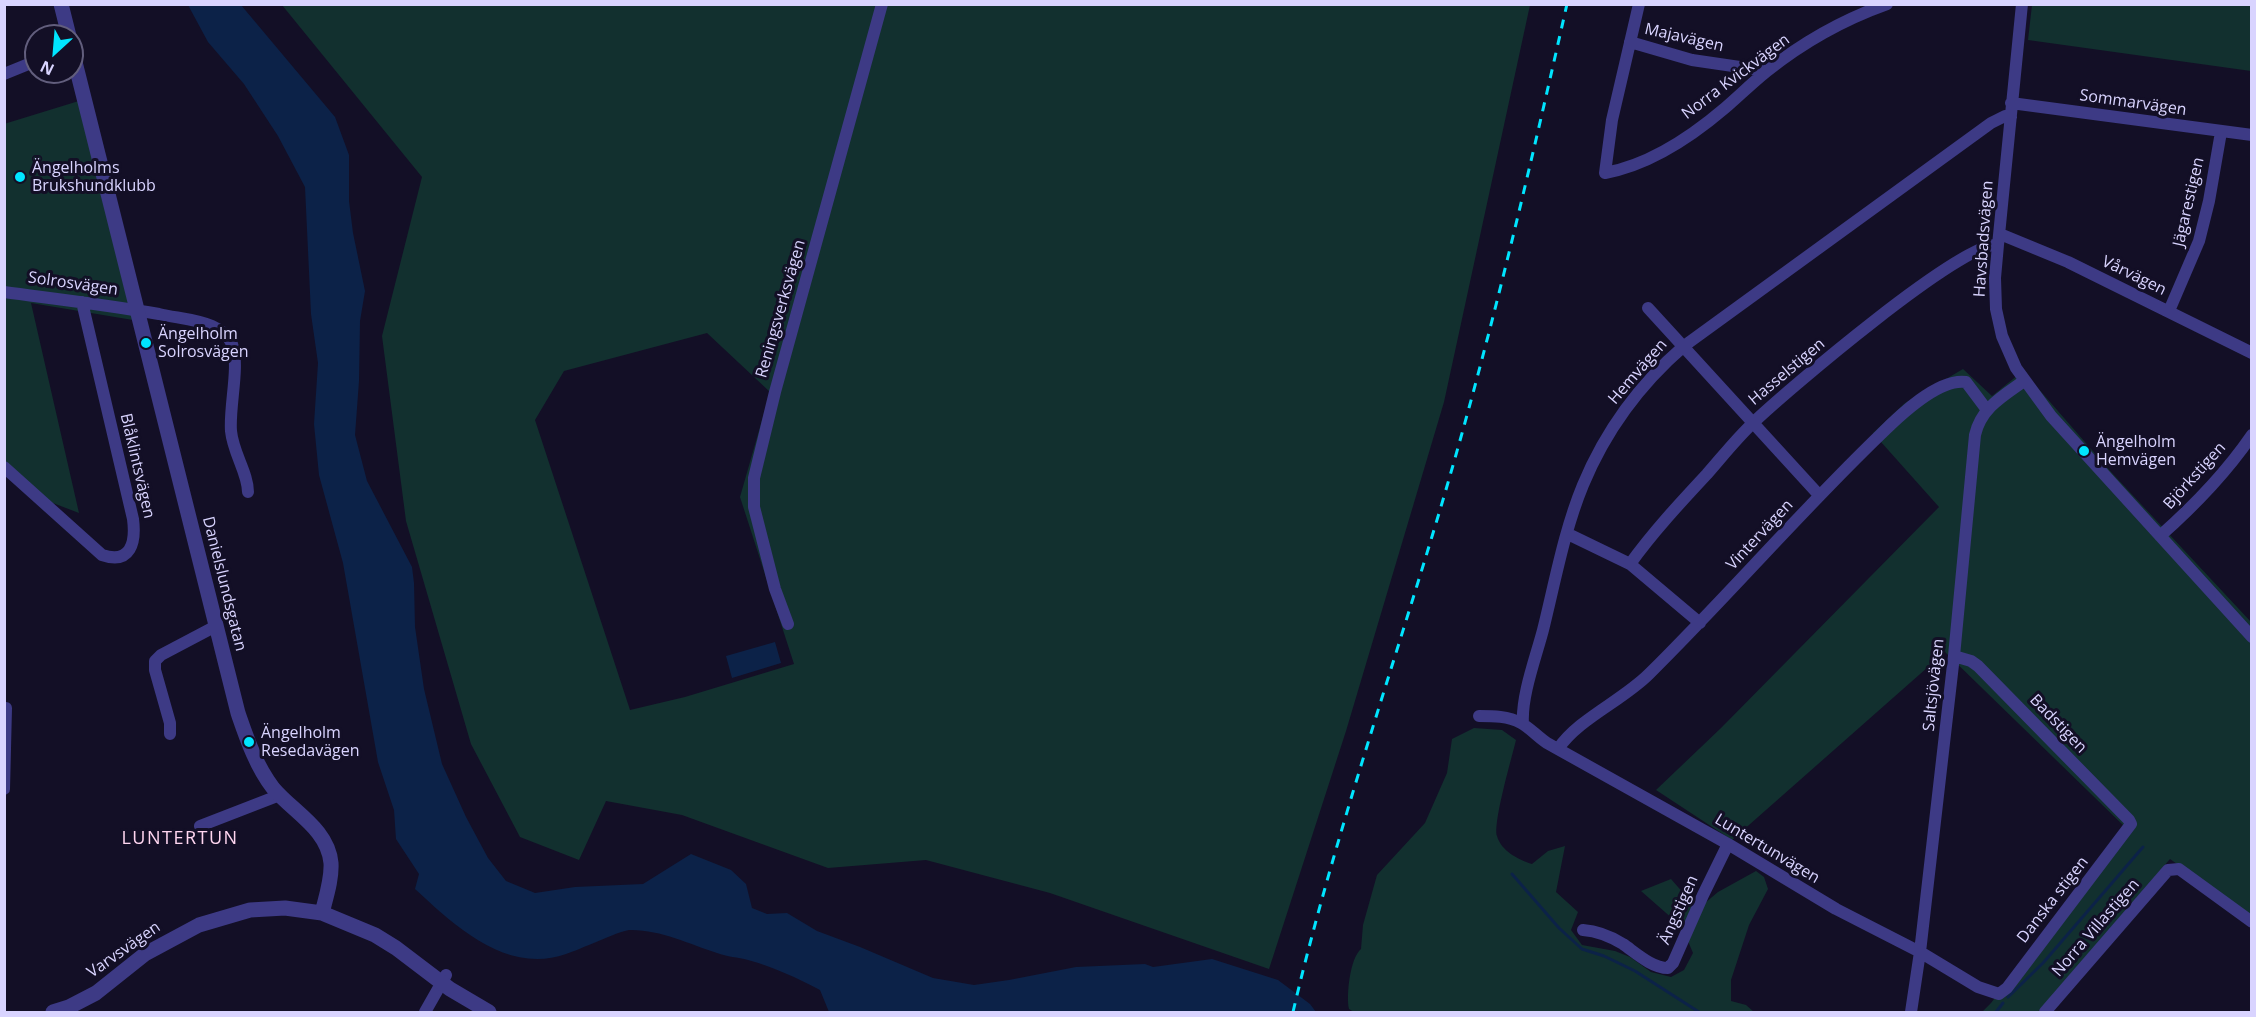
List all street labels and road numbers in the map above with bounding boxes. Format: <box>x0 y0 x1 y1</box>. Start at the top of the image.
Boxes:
street label: Majavägen <box>1643 20 1725 56</box>
street label: Norra Kvickvägen <box>1678 30 1794 124</box>
street label: Sommarvägen <box>2078 86 2188 120</box>
street label: Jägarestigen <box>2169 155 2209 249</box>
street label: Havsbadsvägen <box>1970 180 1998 298</box>
street label: Reningsverksvägen <box>752 238 810 380</box>
street label: Vårvägen <box>2099 252 2169 300</box>
street label: Solrosvägen <box>27 268 119 300</box>
street label: Hasselstigen <box>1745 334 1829 410</box>
street label: Hemvägen <box>1605 336 1671 408</box>
street label: Blåklintsvägen <box>116 412 158 520</box>
street label: Björkstigen <box>2160 438 2230 514</box>
street label: Vintervägen <box>1723 496 1797 574</box>
street label: Danielslundsgatan <box>198 515 250 653</box>
street label: Saltsjövägen <box>1920 638 1948 732</box>
street label: Badstigen <box>2025 691 2091 757</box>
street label: Luntertunvägen <box>1711 810 1823 888</box>
street label: Danska stigen <box>2013 853 2093 947</box>
street label: Ängstigen <box>1655 873 1703 947</box>
street label: Norra Villastigen <box>2048 875 2144 981</box>
street label: Varvsvägen <box>84 918 164 982</box>

